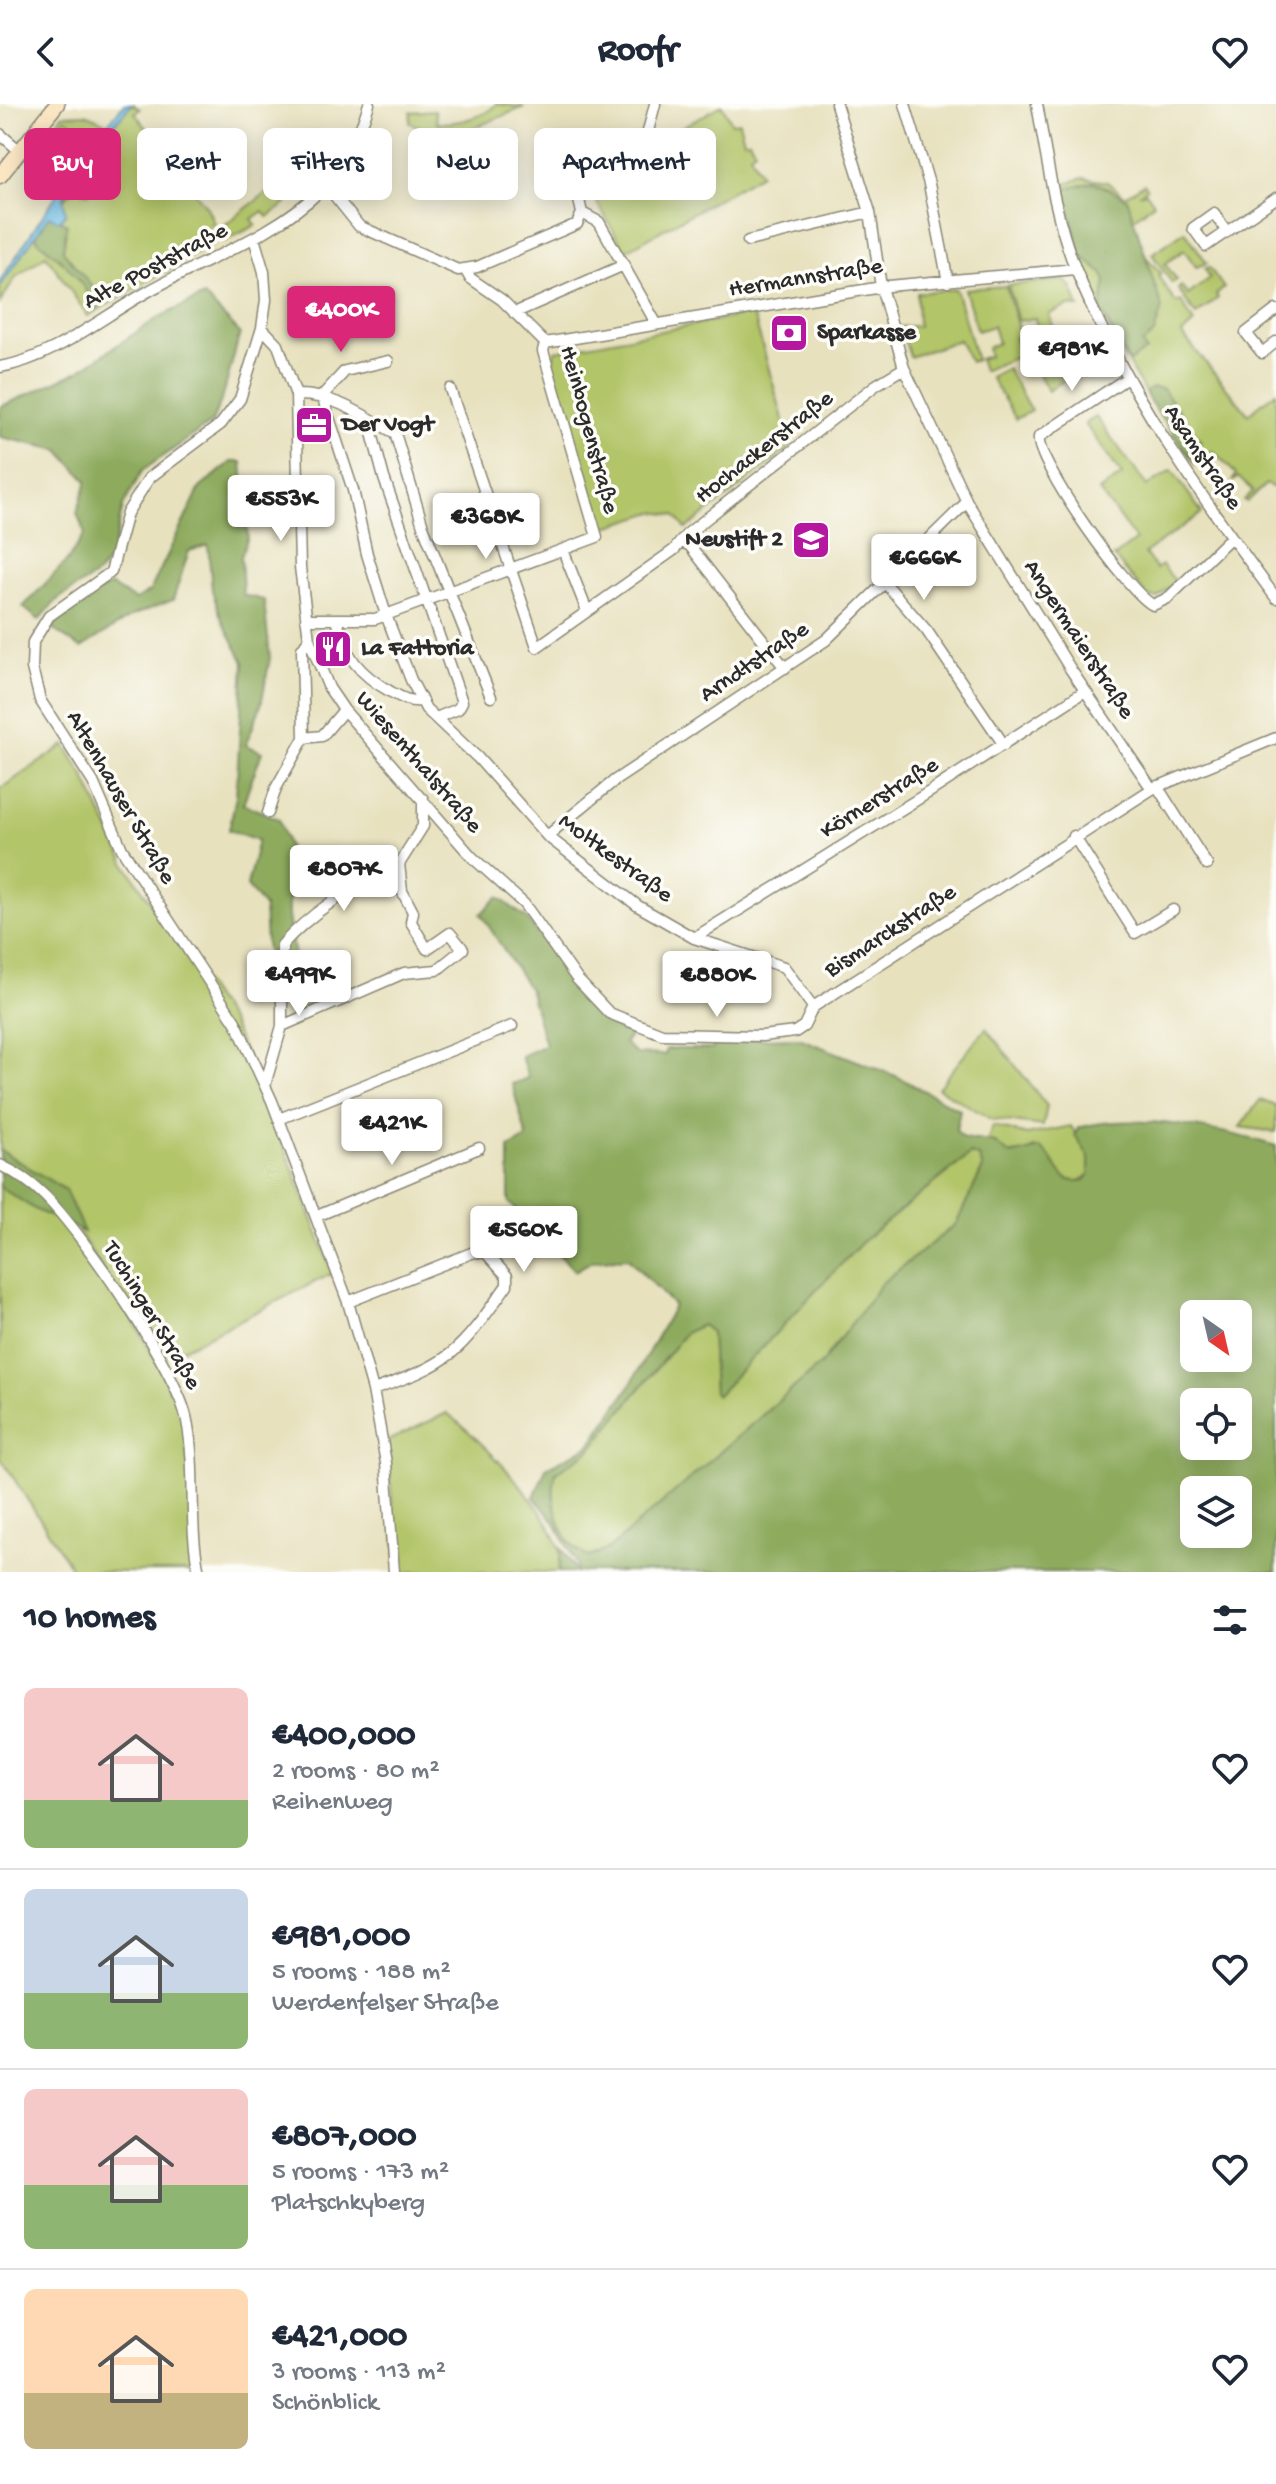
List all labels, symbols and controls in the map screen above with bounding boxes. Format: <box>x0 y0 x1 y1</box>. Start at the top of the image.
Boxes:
icon: back <box>24 30 68 74</box>
icon: heart <box>1208 30 1252 74</box>
text: Roofr <box>598 31 678 74</box>
chip: Buy <box>24 128 121 200</box>
chip: Rent <box>137 128 247 200</box>
chip: Filters <box>263 128 392 200</box>
chip: New <box>408 128 518 200</box>
chip: Apartment <box>534 128 716 200</box>
street label: Alte Poststraße <box>79 217 234 317</box>
street label: Hermannstraße <box>727 252 886 305</box>
pin: €400K <box>285 286 397 354</box>
text: €400K <box>305 296 377 327</box>
bank icon: Sparkasse <box>768 312 810 354</box>
place label: Sparkasse <box>817 319 917 348</box>
pin: €981K <box>1016 325 1128 393</box>
text: €981K <box>1038 335 1106 366</box>
street label: Heinbogenstraße <box>552 343 625 518</box>
street label: Hochackerstraße <box>690 385 840 511</box>
street label: Asamstraße <box>1156 400 1248 517</box>
office icon: Der Vogt <box>293 404 335 446</box>
place label: Der Vogt <box>340 411 436 440</box>
pin: €553K <box>225 475 337 543</box>
text: €553K <box>246 485 316 516</box>
pin: €368K <box>430 493 542 561</box>
text: €368K <box>451 503 521 534</box>
school or university icon: Neustift 2 <box>790 519 832 561</box>
place label: Neustift 2 <box>685 526 783 555</box>
pin: €666K <box>868 534 980 602</box>
text: €666K <box>889 544 959 575</box>
street label: Angermaierstraße <box>1016 555 1141 726</box>
street label: Arndtstraße <box>695 616 816 710</box>
restaurant icon: La Fattoria <box>312 628 354 670</box>
place label: La Fattoria <box>361 635 475 664</box>
street label: Wiesenthalstraße <box>348 686 488 841</box>
street label: Altenhauser Straße <box>59 706 182 890</box>
street label: Körnerstraße <box>816 751 945 847</box>
street label: Moltkestraße <box>552 808 679 911</box>
pin: €807K <box>288 845 400 913</box>
text: €807K <box>308 855 380 886</box>
street label: Bismarckstraße <box>819 878 963 986</box>
pin: €499K <box>243 950 355 1018</box>
pin: €880K <box>661 951 773 1019</box>
text: €499K <box>265 960 333 991</box>
text: €880K <box>680 961 754 992</box>
pin: €421K <box>336 1099 448 1167</box>
text: €421K <box>359 1109 425 1140</box>
pin: €560K <box>468 1206 580 1274</box>
text: €560K <box>488 1216 560 1247</box>
street label: Tuchinger Straße <box>94 1235 207 1396</box>
north arrow <box>1180 1300 1252 1372</box>
map controls <box>1180 1300 1252 1548</box>
button: locate <box>1180 1388 1252 1460</box>
button: layers <box>1180 1476 1252 1548</box>
icon: filters <box>1208 1598 1252 1642</box>
text: 10 homes <box>24 1600 155 1640</box>
text: €400,000 <box>272 1717 416 1757</box>
icon: home <box>88 1720 184 1816</box>
icon: heart <box>1208 1746 1252 1790</box>
text: 2 rooms · 80 m² <box>272 1757 440 1788</box>
text: Reihenweg <box>272 1788 393 1819</box>
text: €981,000 <box>272 1918 410 1958</box>
icon: home <box>88 1921 184 2017</box>
icon: heart <box>1208 1947 1252 1991</box>
text: 5 rooms · 188 m² <box>272 1958 450 1989</box>
text: Werdenfelser Straße <box>272 1989 499 2020</box>
text: €807,000 <box>272 2118 416 2158</box>
icon: home <box>88 2121 184 2217</box>
icon: heart <box>1208 2147 1252 2191</box>
text: 5 rooms · 173 m² <box>272 2158 449 2189</box>
text: Platschkyberg <box>272 2189 425 2220</box>
text: €421,000 <box>272 2318 407 2358</box>
icon: home <box>88 2321 184 2417</box>
icon: heart <box>1208 2347 1252 2391</box>
text: 3 rooms · 113 m² <box>272 2358 446 2389</box>
text: Schönblick <box>272 2389 378 2420</box>

